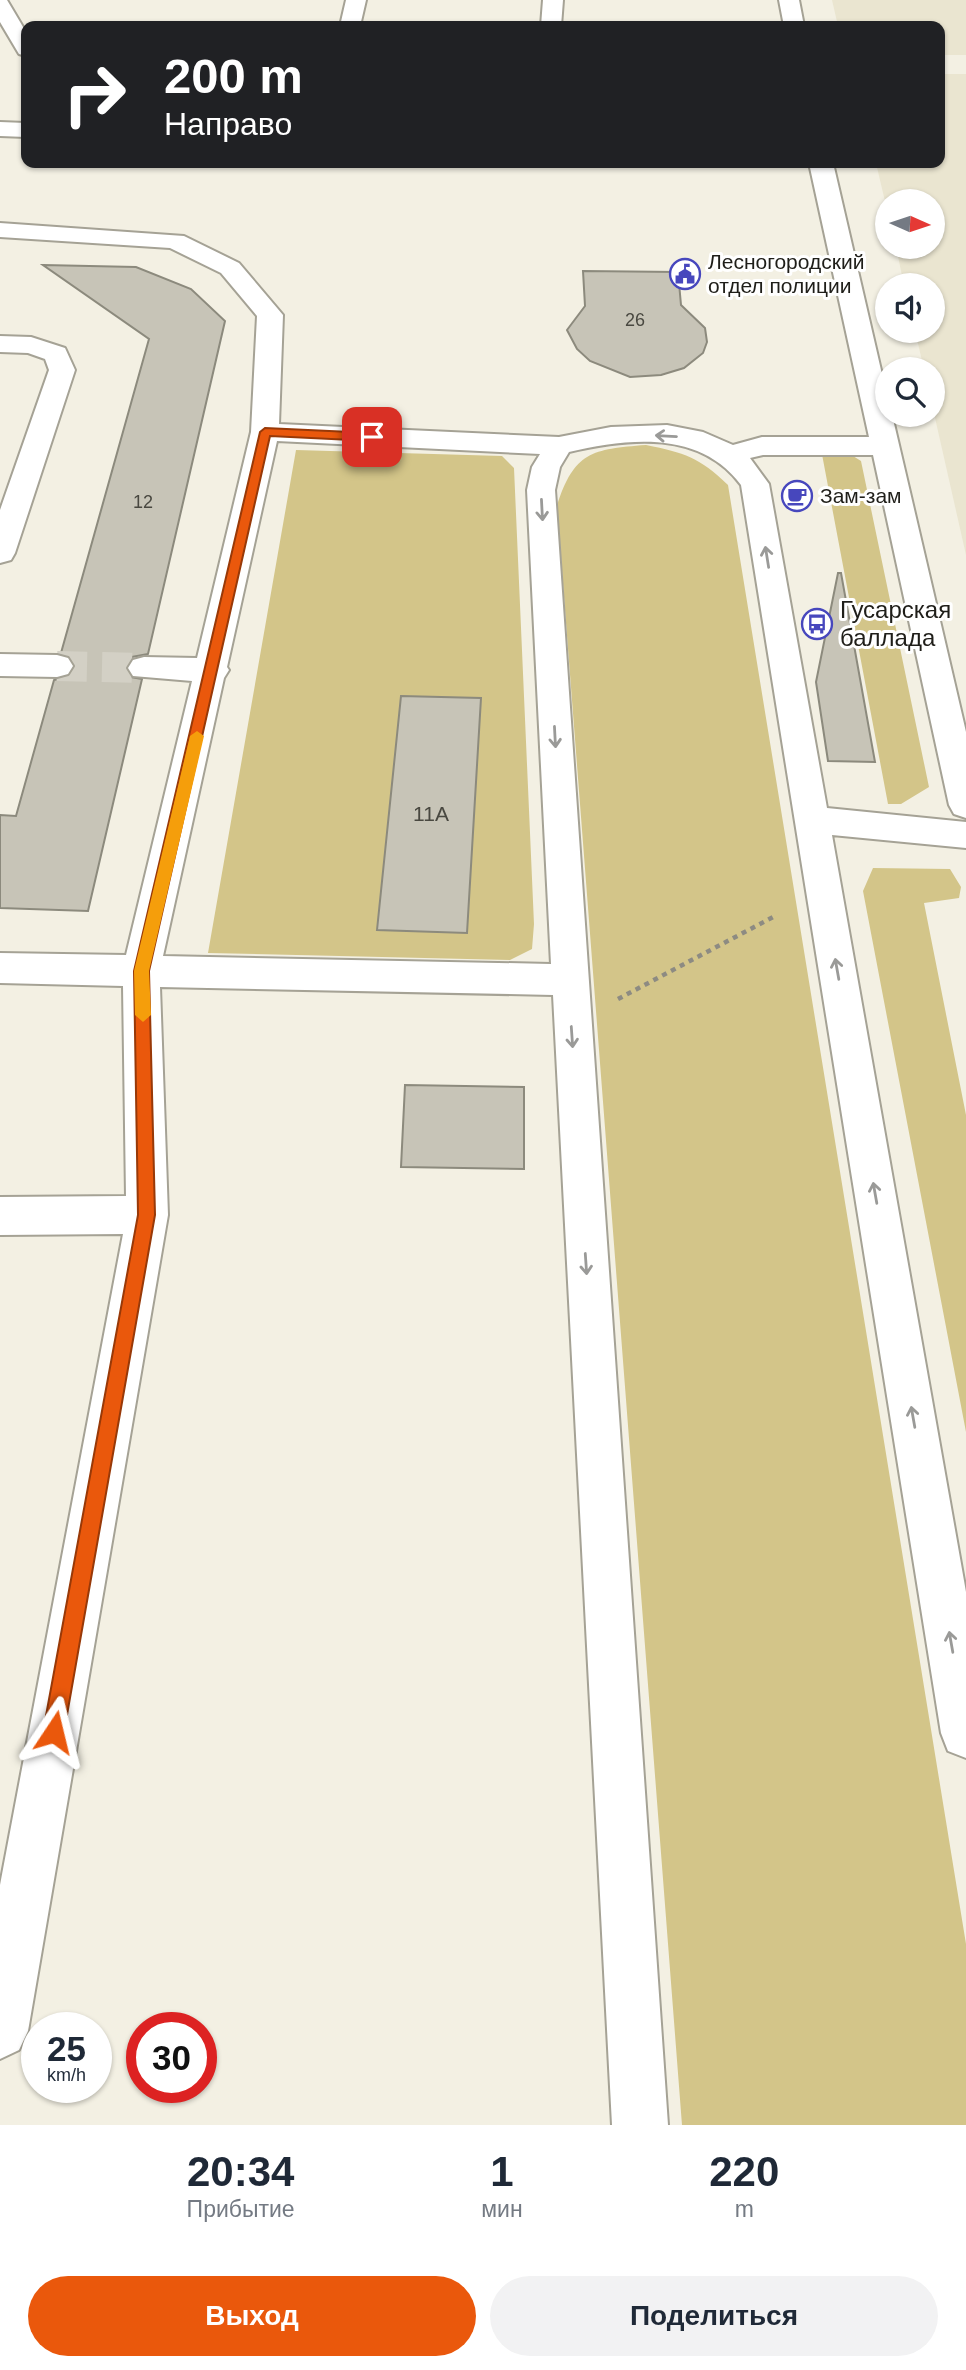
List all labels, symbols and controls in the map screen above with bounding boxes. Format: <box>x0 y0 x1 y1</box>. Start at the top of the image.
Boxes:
icon: right <box>49 49 140 140</box>
text: 200 m <box>164 49 303 103</box>
text: Направо <box>164 106 292 142</box>
north arrow <box>875 189 945 259</box>
map controls <box>875 189 945 427</box>
place label: Лесногородский отдел полиции <box>708 250 864 297</box>
public building icon: Лесногородский отдел полиции <box>668 257 702 291</box>
button: sound <box>875 273 945 343</box>
house number: 26 <box>625 310 645 330</box>
button: search <box>875 357 945 427</box>
pin <box>342 407 402 467</box>
icon: arrive <box>353 418 391 456</box>
one-way arrow <box>654 429 677 442</box>
cafe icon: Зам-зам <box>780 479 814 513</box>
place label: Зам-зам <box>820 484 902 507</box>
house number: 12 <box>133 492 153 512</box>
one-way arrow <box>535 498 548 521</box>
one-way arrow <box>760 546 773 569</box>
place label: Гусарская баллада <box>840 596 951 651</box>
bus stop icon: Гусарская баллада <box>800 607 834 641</box>
one-way arrow <box>548 725 561 748</box>
house number: 11А <box>413 802 449 825</box>
one-way arrow <box>830 958 843 981</box>
one-way arrow <box>566 1026 579 1048</box>
one-way arrow <box>868 1182 881 1205</box>
one-way arrow <box>580 1253 593 1276</box>
one-way arrow <box>906 1407 919 1429</box>
one-way arrow <box>944 1631 957 1654</box>
position arrow <box>17 1695 91 1769</box>
speed limit sign: 30 <box>126 2012 217 2103</box>
text: 25 <box>47 2029 86 2068</box>
text: km/h <box>47 2065 86 2085</box>
text: 20:34 <box>187 2148 294 2195</box>
text: 1 <box>490 2148 514 2195</box>
text: 220 <box>709 2148 779 2195</box>
text: Прибытие <box>187 2196 295 2222</box>
text: мин <box>481 2196 523 2222</box>
text: m <box>735 2196 754 2222</box>
button: Выход <box>28 2276 476 2356</box>
button: Поделиться <box>490 2276 938 2356</box>

